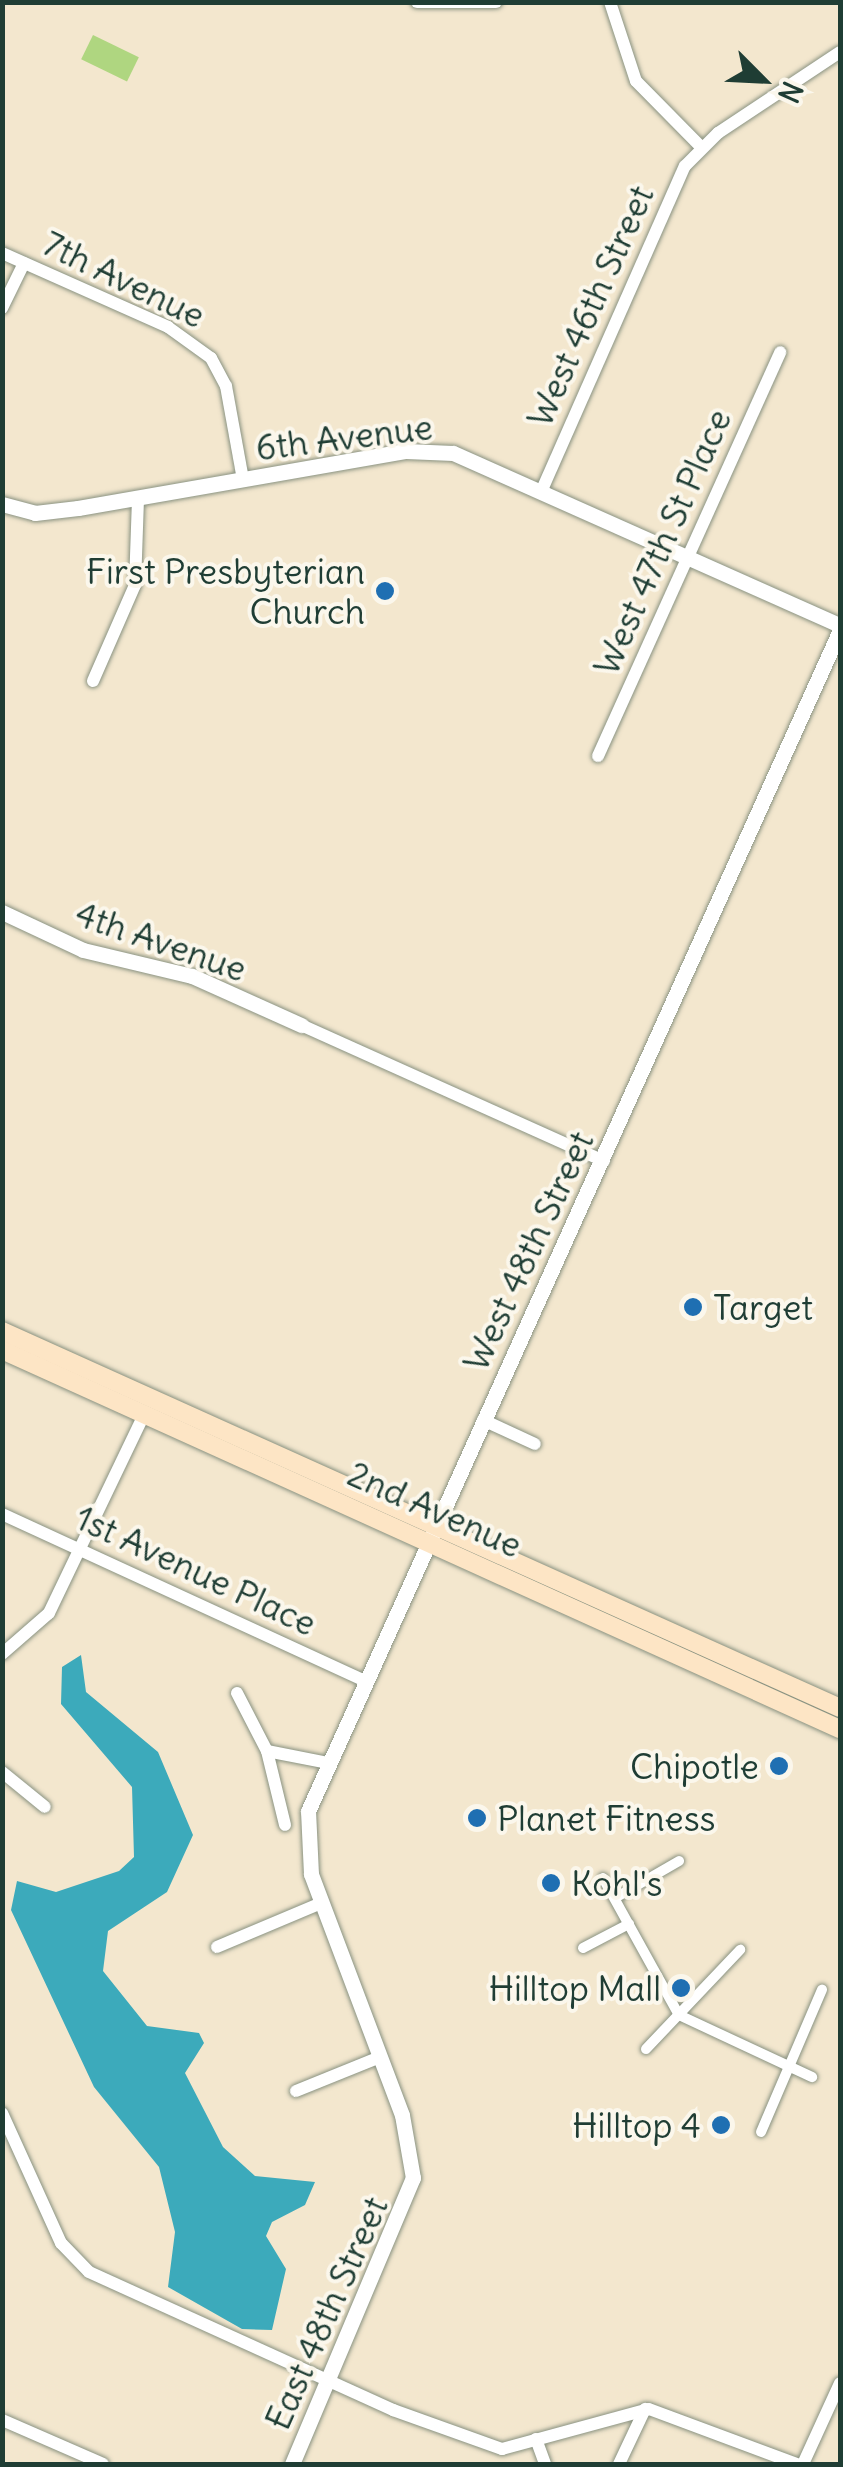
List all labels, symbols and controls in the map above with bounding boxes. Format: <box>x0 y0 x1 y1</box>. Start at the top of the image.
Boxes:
north arrow <box>713 30 813 130</box>
text: N <box>770 76 811 108</box>
street label: West 46th Street <box>518 179 662 433</box>
street label: 7th Avenue <box>36 222 212 336</box>
street label: West 47th St Place <box>585 403 739 681</box>
street label: 6th Avenue <box>253 405 435 469</box>
place label: First Presbyterian Church <box>86 550 365 632</box>
marker: First Presbyterian Church <box>374 580 396 602</box>
street label: 4th Avenue <box>70 892 252 990</box>
street label: West 48th Street <box>454 1125 602 1377</box>
place label: Target <box>713 1286 813 1328</box>
marker: Target <box>682 1296 704 1318</box>
street label: 2nd Avenue <box>342 1452 528 1566</box>
street label: 1st Avenue Place <box>69 1496 323 1644</box>
place label: Chipotle <box>630 1745 759 1787</box>
marker: Chipotle <box>768 1755 790 1777</box>
place label: Planet Fitness <box>497 1797 716 1839</box>
marker: Planet Fitness <box>466 1807 488 1829</box>
place label: Kohl's <box>571 1862 663 1904</box>
marker: Kohl's <box>540 1872 562 1894</box>
place label: Hilltop Mall <box>489 1967 661 2009</box>
marker: Hilltop Mall <box>670 1977 692 1999</box>
place label: Hilltop 4 <box>572 2104 701 2146</box>
marker: Hilltop 4 <box>710 2114 732 2136</box>
street label: East 48th Street <box>256 2190 396 2436</box>

